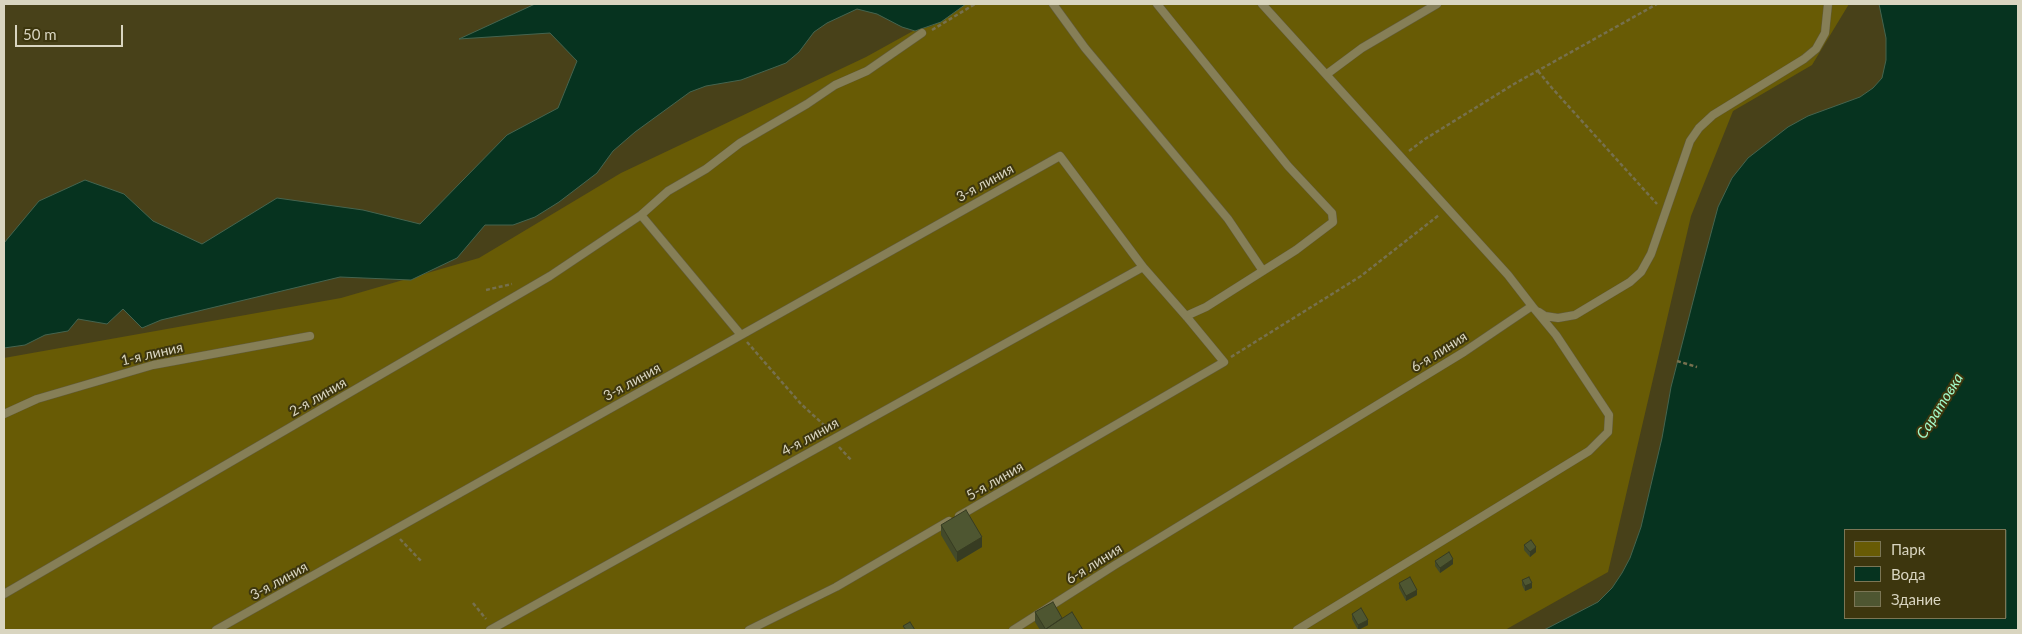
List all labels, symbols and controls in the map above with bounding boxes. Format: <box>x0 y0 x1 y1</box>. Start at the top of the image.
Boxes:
scale bar <box>18 15 125 47</box>
text: 50 m <box>23 25 57 43</box>
street label: 3-я линия <box>953 160 1017 206</box>
street label: 6-я линия <box>1408 328 1470 376</box>
street label: 1-я линия <box>119 339 185 369</box>
street label: 3-я линия <box>600 359 664 405</box>
water label: Саратовка <box>1913 370 1967 442</box>
street label: 2-я линия <box>287 374 349 420</box>
street label: 4-я линия <box>778 414 842 460</box>
street label: 5-я линия <box>964 458 1026 504</box>
legend <box>1844 529 2007 619</box>
street label: 6-я линия <box>1063 540 1125 588</box>
text: Парк <box>1891 540 1925 558</box>
street label: 3-я линия <box>247 558 311 604</box>
text: Вода <box>1891 565 1926 583</box>
text: Здание <box>1891 590 1941 608</box>

